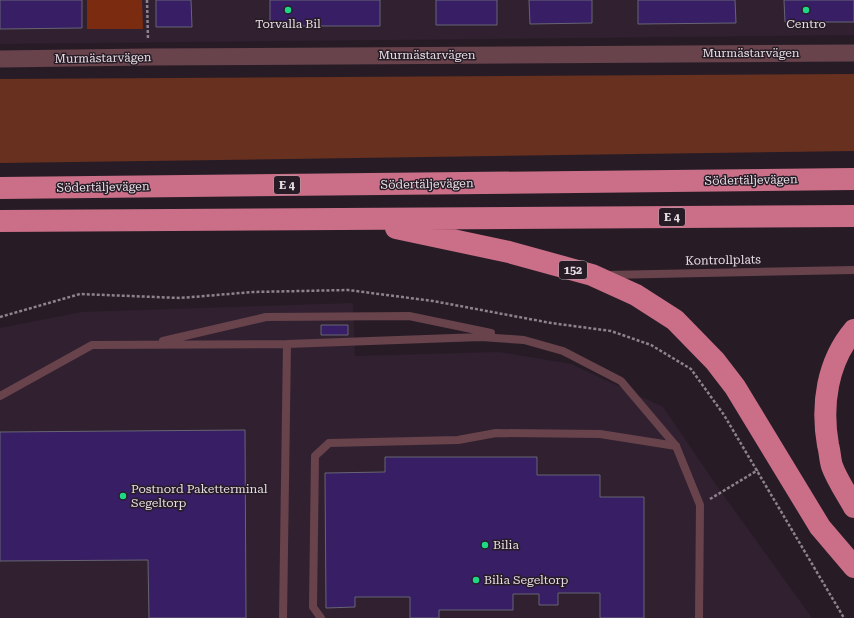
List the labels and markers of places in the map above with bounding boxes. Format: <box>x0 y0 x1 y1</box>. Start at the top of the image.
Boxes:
marker: Torvalla Bil <box>283 5 293 15</box>
marker: Centro <box>801 5 811 15</box>
place label: Torvalla Bil <box>255 17 321 31</box>
place label: Centro <box>786 17 826 31</box>
place label: Postnord Paketterminal Segeltorp <box>131 482 268 510</box>
marker: Postnord Paketterminal Segeltorp <box>118 491 128 501</box>
place label: Bilia <box>493 538 519 552</box>
marker: Bilia <box>480 540 490 550</box>
place label: Bilia Segeltorp <box>484 573 568 587</box>
marker: Bilia Segeltorp <box>471 575 481 585</box>

